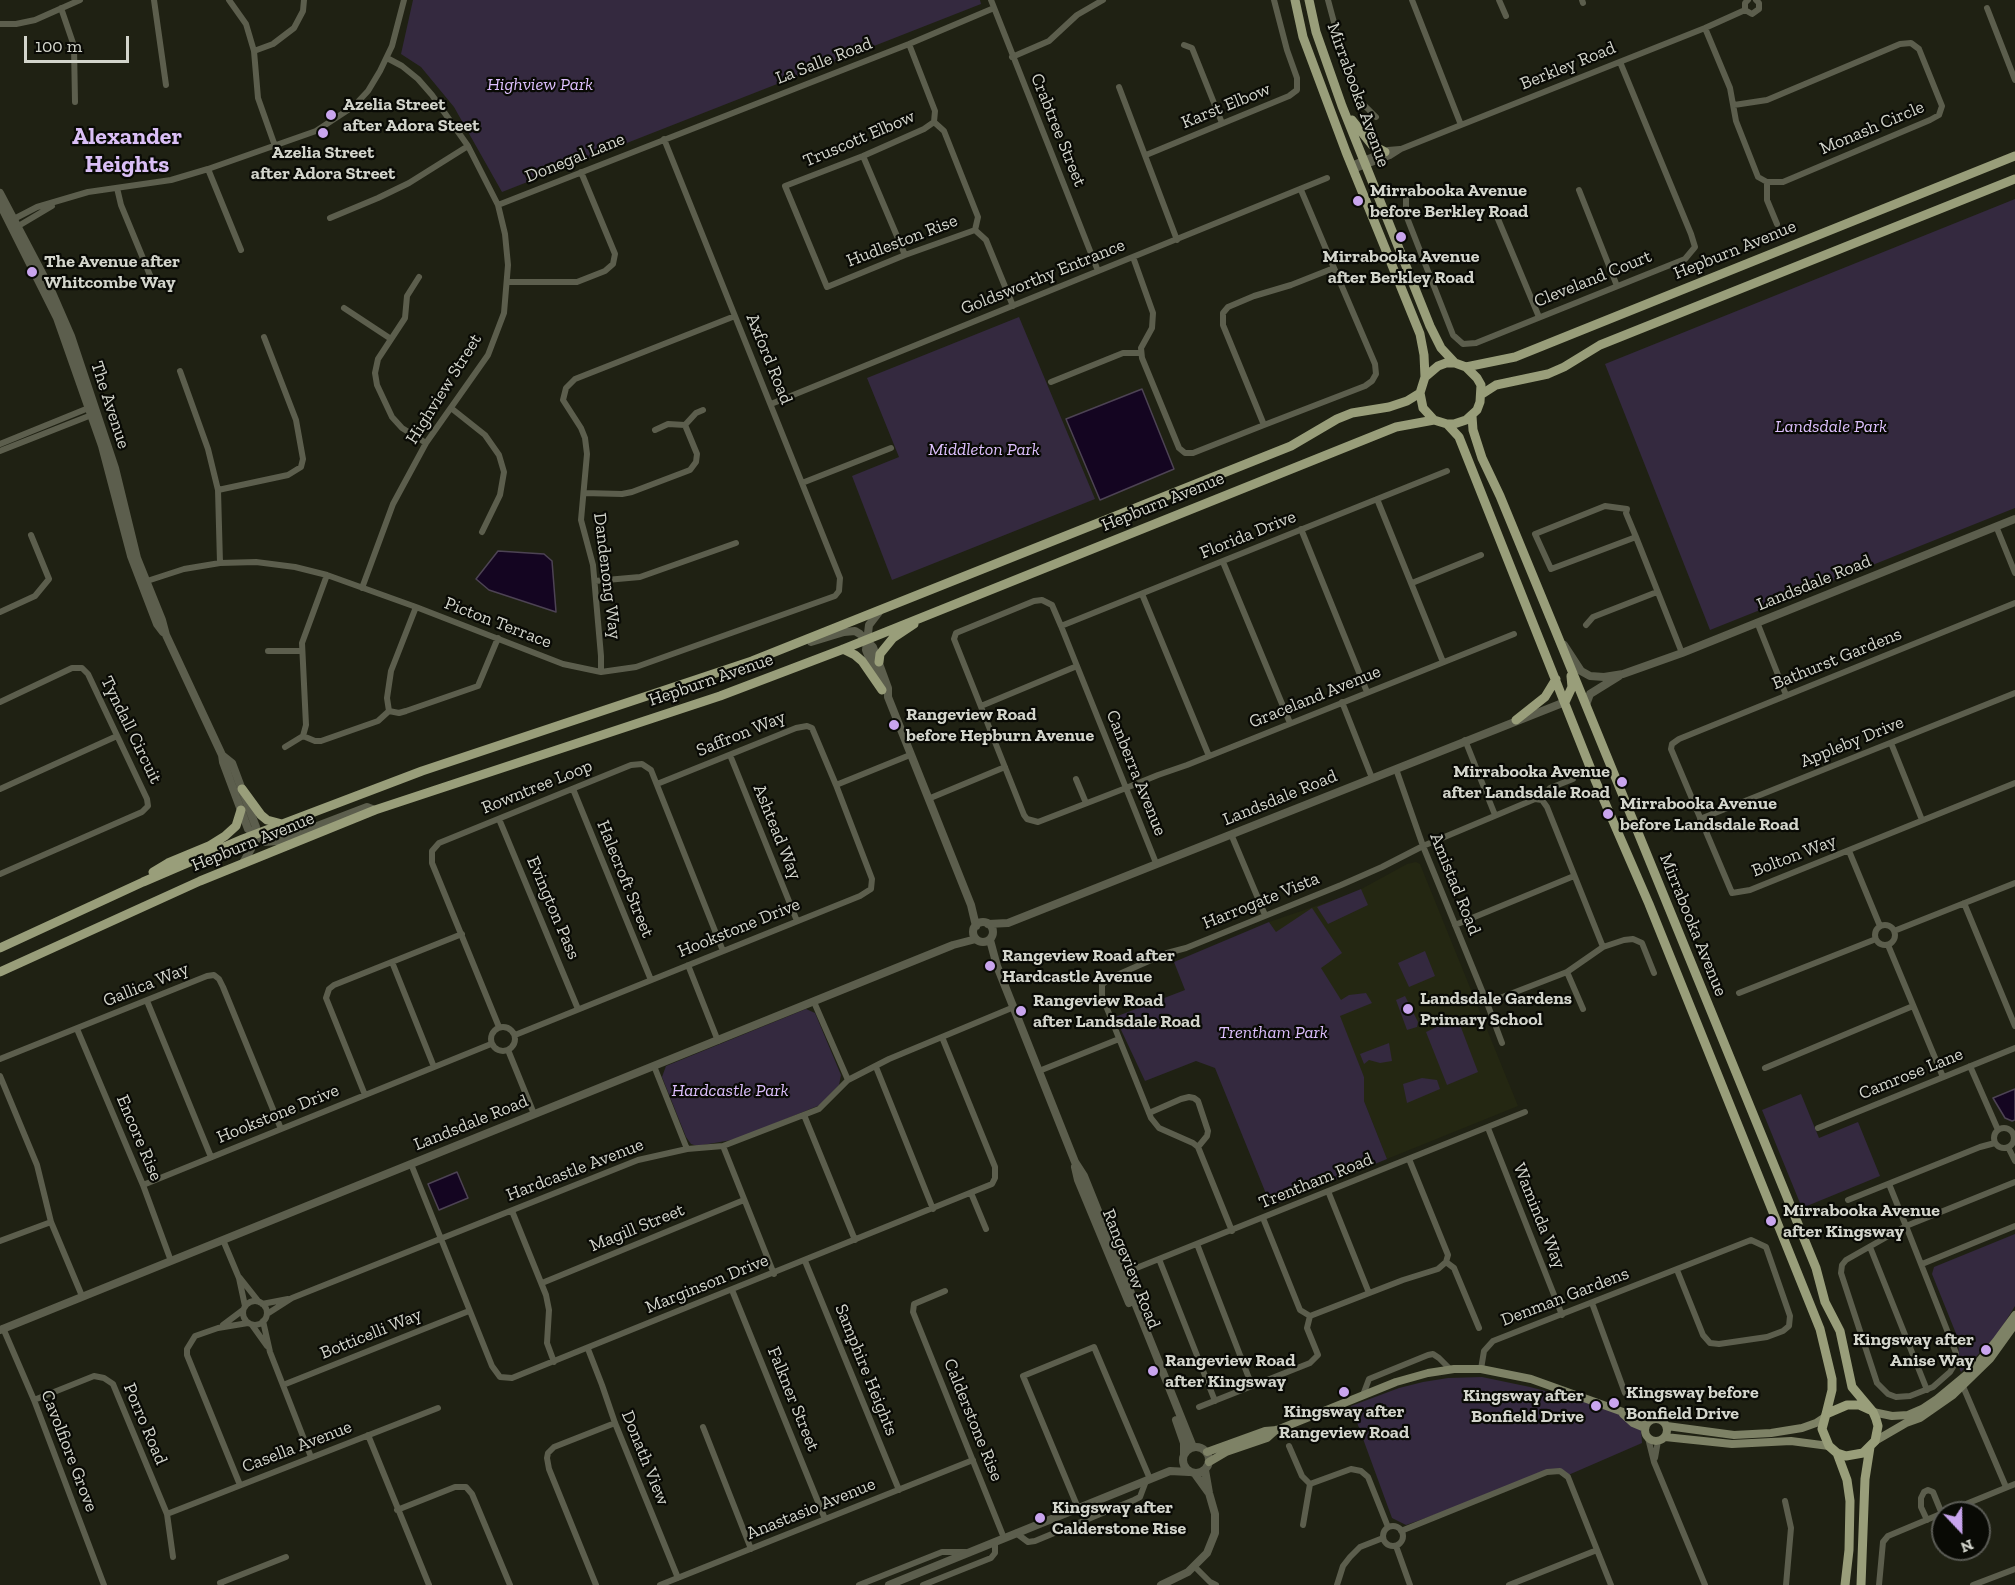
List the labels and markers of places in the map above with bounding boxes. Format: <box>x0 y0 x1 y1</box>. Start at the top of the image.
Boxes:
place label: Azelia Street after Adora Steet <box>343 94 479 136</box>
marker: Azelia Street after Adora Steet <box>324 108 338 122</box>
marker: Azelia Street after Adora Street <box>316 126 330 140</box>
place label: Azelia Street after Adora Street <box>251 142 395 184</box>
place label: Mirrabooka Avenue before Berkley Road <box>1370 180 1528 222</box>
marker: Mirrabooka Avenue before Berkley Road <box>1351 194 1365 208</box>
marker: Mirrabooka Avenue after Berkley Road <box>1394 230 1408 244</box>
place label: Mirrabooka Avenue after Berkley Road <box>1323 246 1479 288</box>
place label: The Avenue after Whitcombe Way <box>44 251 180 294</box>
marker: The Avenue after Whitcombe Way <box>25 265 39 279</box>
place label: Rangeview Road before Hepburn Avenue <box>906 704 1094 746</box>
marker: Rangeview Road before Hepburn Avenue <box>887 718 901 732</box>
place label: Mirrabooka Avenue after Landsdale Road <box>1443 761 1610 804</box>
marker: Mirrabooka Avenue after Landsdale Road <box>1615 775 1629 789</box>
place label: Mirrabooka Avenue before Landsdale Road <box>1620 793 1799 836</box>
marker: Mirrabooka Avenue before Landsdale Road <box>1601 807 1615 821</box>
place label: Rangeview Road after Hardcastle Avenue <box>1002 945 1175 988</box>
marker: Rangeview Road after Hardcastle Avenue <box>983 959 997 973</box>
place label: Landsdale Gardens Primary School <box>1420 988 1572 1030</box>
place label: Rangeview Road after Landsdale Road <box>1033 990 1200 1032</box>
marker: Landsdale Gardens Primary School <box>1401 1002 1415 1016</box>
marker: Rangeview Road after Landsdale Road <box>1014 1004 1028 1018</box>
place label: Mirrabooka Avenue after Kingsway <box>1783 1200 1940 1242</box>
marker: Mirrabooka Avenue after Kingsway <box>1764 1214 1778 1228</box>
place label: Kingsway after Anise Way <box>1853 1329 1974 1372</box>
marker: Kingsway after Anise Way <box>1979 1343 1993 1357</box>
place label: Rangeview Road after Kingsway <box>1165 1350 1295 1392</box>
marker: Rangeview Road after Kingsway <box>1146 1364 1160 1378</box>
place label: Kingsway before Bonfield Drive <box>1626 1382 1759 1424</box>
marker: Kingsway after Rangeview Road <box>1337 1385 1351 1399</box>
place label: Kingsway after Bonfield Drive <box>1463 1385 1584 1428</box>
marker: Kingsway before Bonfield Drive <box>1607 1396 1621 1410</box>
marker: Kingsway after Bonfield Drive <box>1589 1399 1603 1413</box>
place label: Kingsway after Rangeview Road <box>1279 1401 1409 1444</box>
place label: Kingsway after Calderstone Rise <box>1052 1497 1186 1540</box>
marker: Kingsway after Calderstone Rise <box>1033 1511 1047 1525</box>

